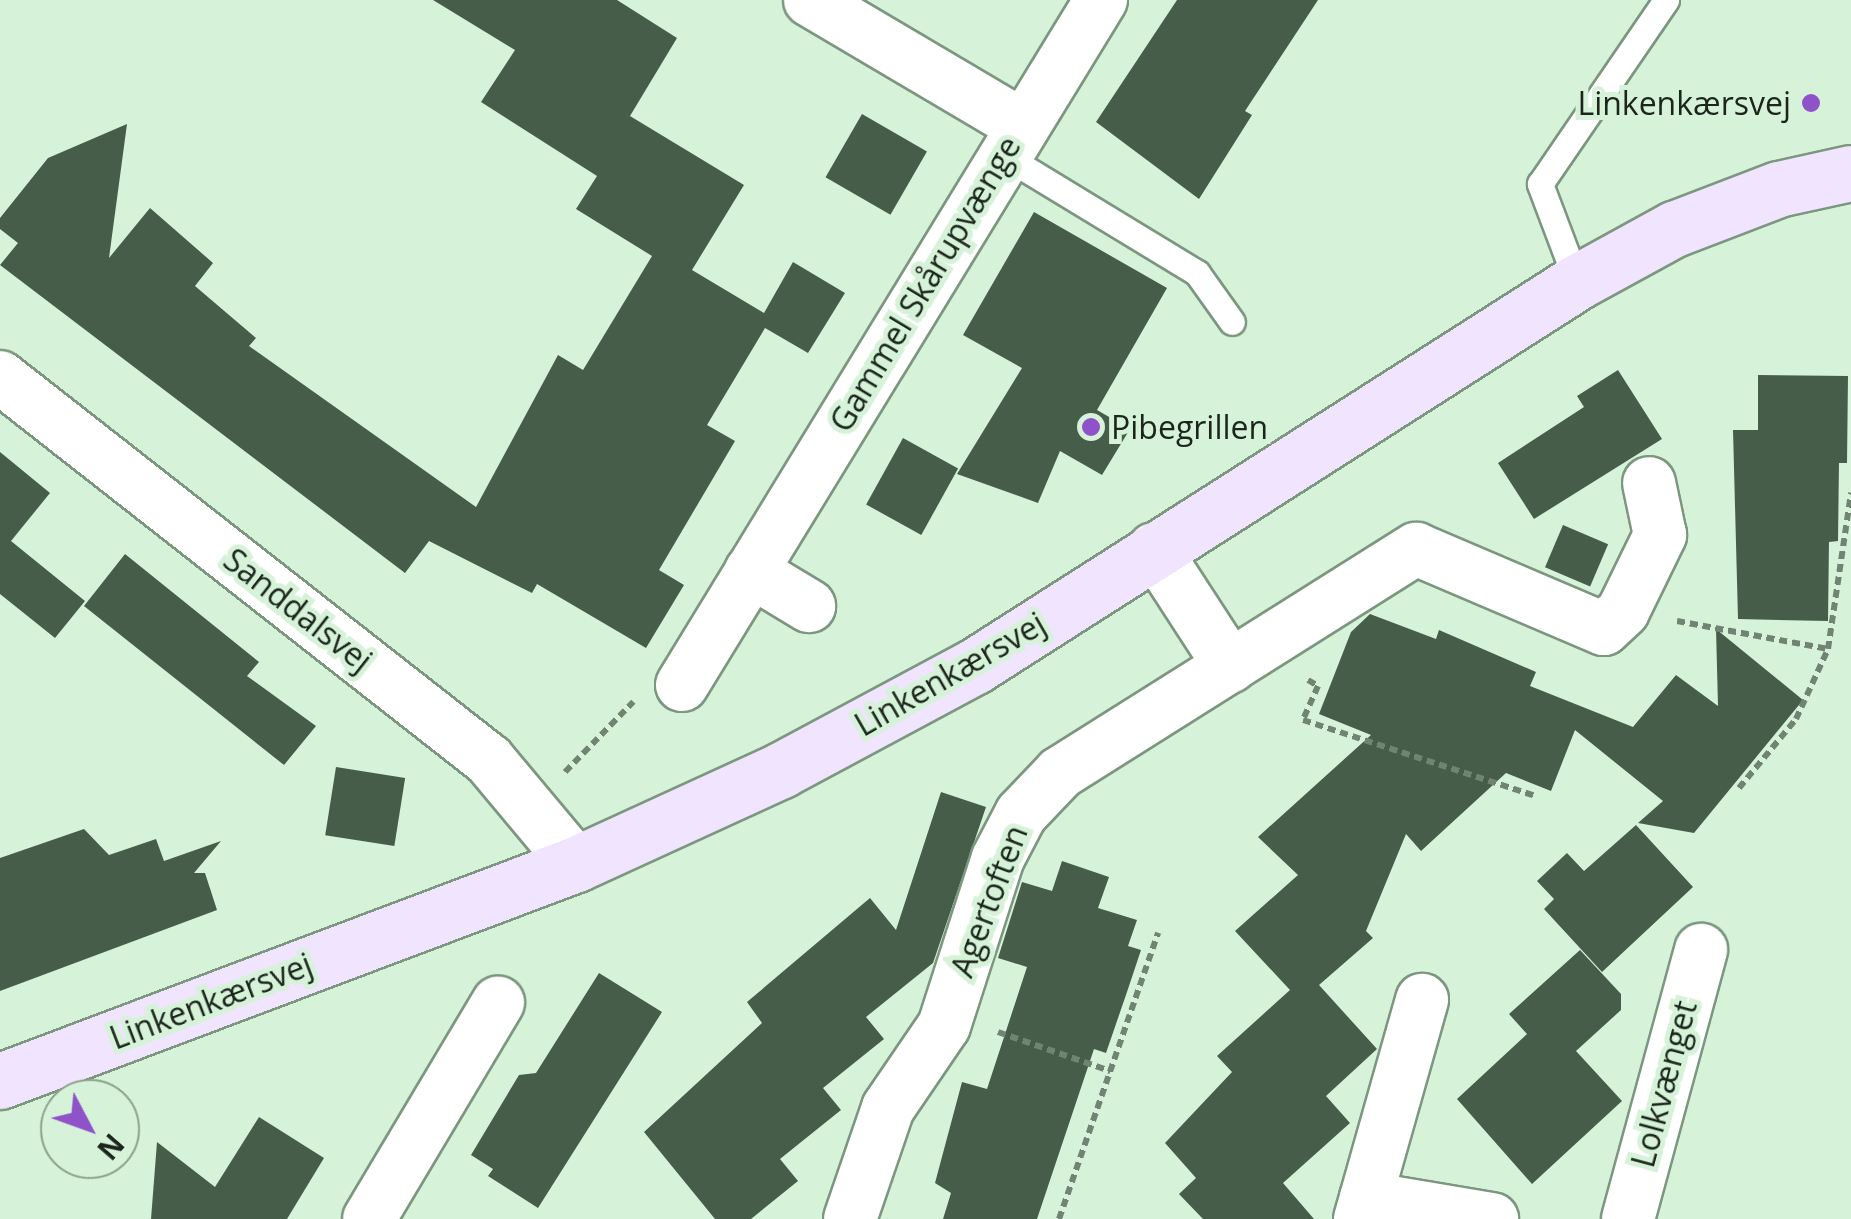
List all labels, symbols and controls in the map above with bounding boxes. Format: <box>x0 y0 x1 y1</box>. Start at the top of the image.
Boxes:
place label: Linkenkærsvej <box>1577 84 1791 122</box>
marker: Linkenkærsvej <box>1800 92 1822 114</box>
street label: Gammel Skårupvænge <box>822 129 1028 439</box>
place label: Pibegrillen <box>1111 408 1268 446</box>
marker: Pibegrillen <box>1080 416 1102 438</box>
street label: Sanddalsvej <box>216 540 380 680</box>
street label: Linkenkærsvej <box>848 604 1052 744</box>
street label: Agertoften <box>943 820 1035 982</box>
street label: Linkenkærsvej <box>104 945 318 1057</box>
street label: Lolkvænget <box>1623 997 1705 1171</box>
north arrow <box>40 1079 140 1179</box>
text: N <box>89 1126 133 1168</box>

